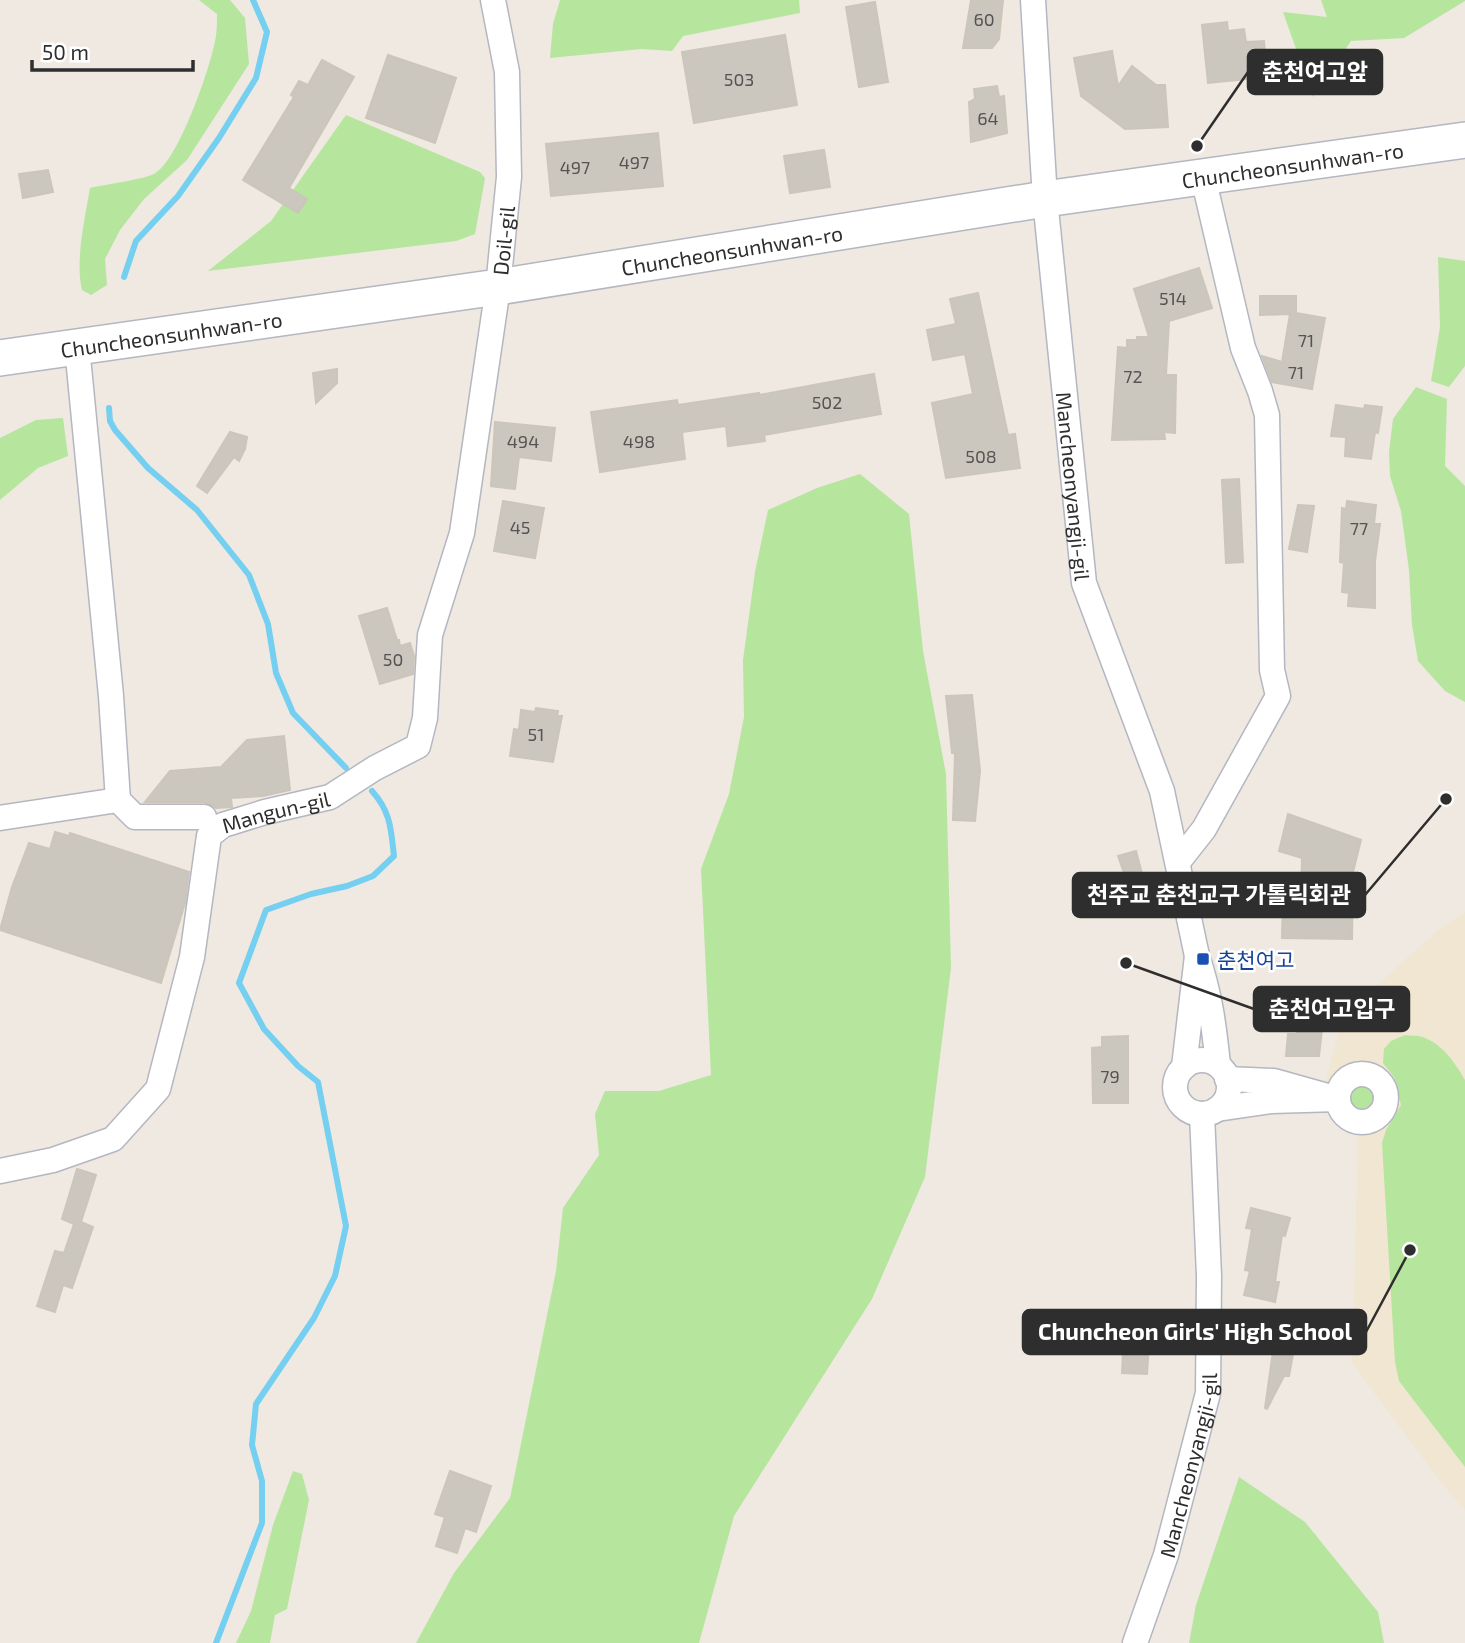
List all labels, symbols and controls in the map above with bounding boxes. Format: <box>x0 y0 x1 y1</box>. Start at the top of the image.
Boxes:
house number: 60 <box>973 8 995 30</box>
scale bar <box>32 28 192 72</box>
text: 50 m <box>42 39 89 64</box>
callout: 춘천여고앞 <box>1248 50 1382 94</box>
text: 춘천여고앞 <box>1262 57 1368 85</box>
house number: 503 <box>724 68 754 90</box>
house number: 64 <box>977 107 999 129</box>
street label: Chuncheonsunhwan-ro <box>1180 136 1405 192</box>
house number: 497 <box>619 151 649 173</box>
house number: 497 <box>560 156 590 178</box>
street label: Doil-gil <box>487 204 519 276</box>
street label: Chuncheonsunhwan-ro <box>619 219 844 279</box>
house number: 514 <box>1159 287 1187 309</box>
street label: Chuncheonsunhwan-ro <box>59 305 284 362</box>
house number: 71 <box>1298 329 1314 351</box>
house number: 71 <box>1288 361 1304 383</box>
house number: 72 <box>1123 365 1143 387</box>
house number: 502 <box>812 391 842 413</box>
street label: Mancheonyangji-gil <box>1052 391 1096 582</box>
house number: 494 <box>507 430 539 452</box>
house number: 498 <box>623 430 655 452</box>
house number: 508 <box>965 445 997 467</box>
house number: 45 <box>510 516 530 538</box>
house number: 77 <box>1350 517 1368 539</box>
house number: 50 <box>383 648 403 670</box>
house number: 51 <box>528 723 544 745</box>
street label: Mangun-gil <box>219 785 333 837</box>
callout: 천주교 춘천교구 가톨릭회관 <box>1073 873 1365 917</box>
text: 천주교 춘천교구 가톨릭회관 <box>1087 880 1351 908</box>
place label: 춘천여고 <box>1217 947 1294 972</box>
marker: 춘천여고 <box>1195 951 1211 967</box>
callout: 춘천여고입구 <box>1254 987 1409 1031</box>
text: 춘천여고입구 <box>1269 994 1395 1022</box>
house number: 79 <box>1100 1065 1120 1087</box>
callout: Chuncheon Girls' High School <box>1023 1310 1366 1354</box>
text: Chuncheon Girls' High School <box>1038 1317 1353 1345</box>
street label: Mancheonyangji-gil <box>1153 1372 1221 1560</box>

